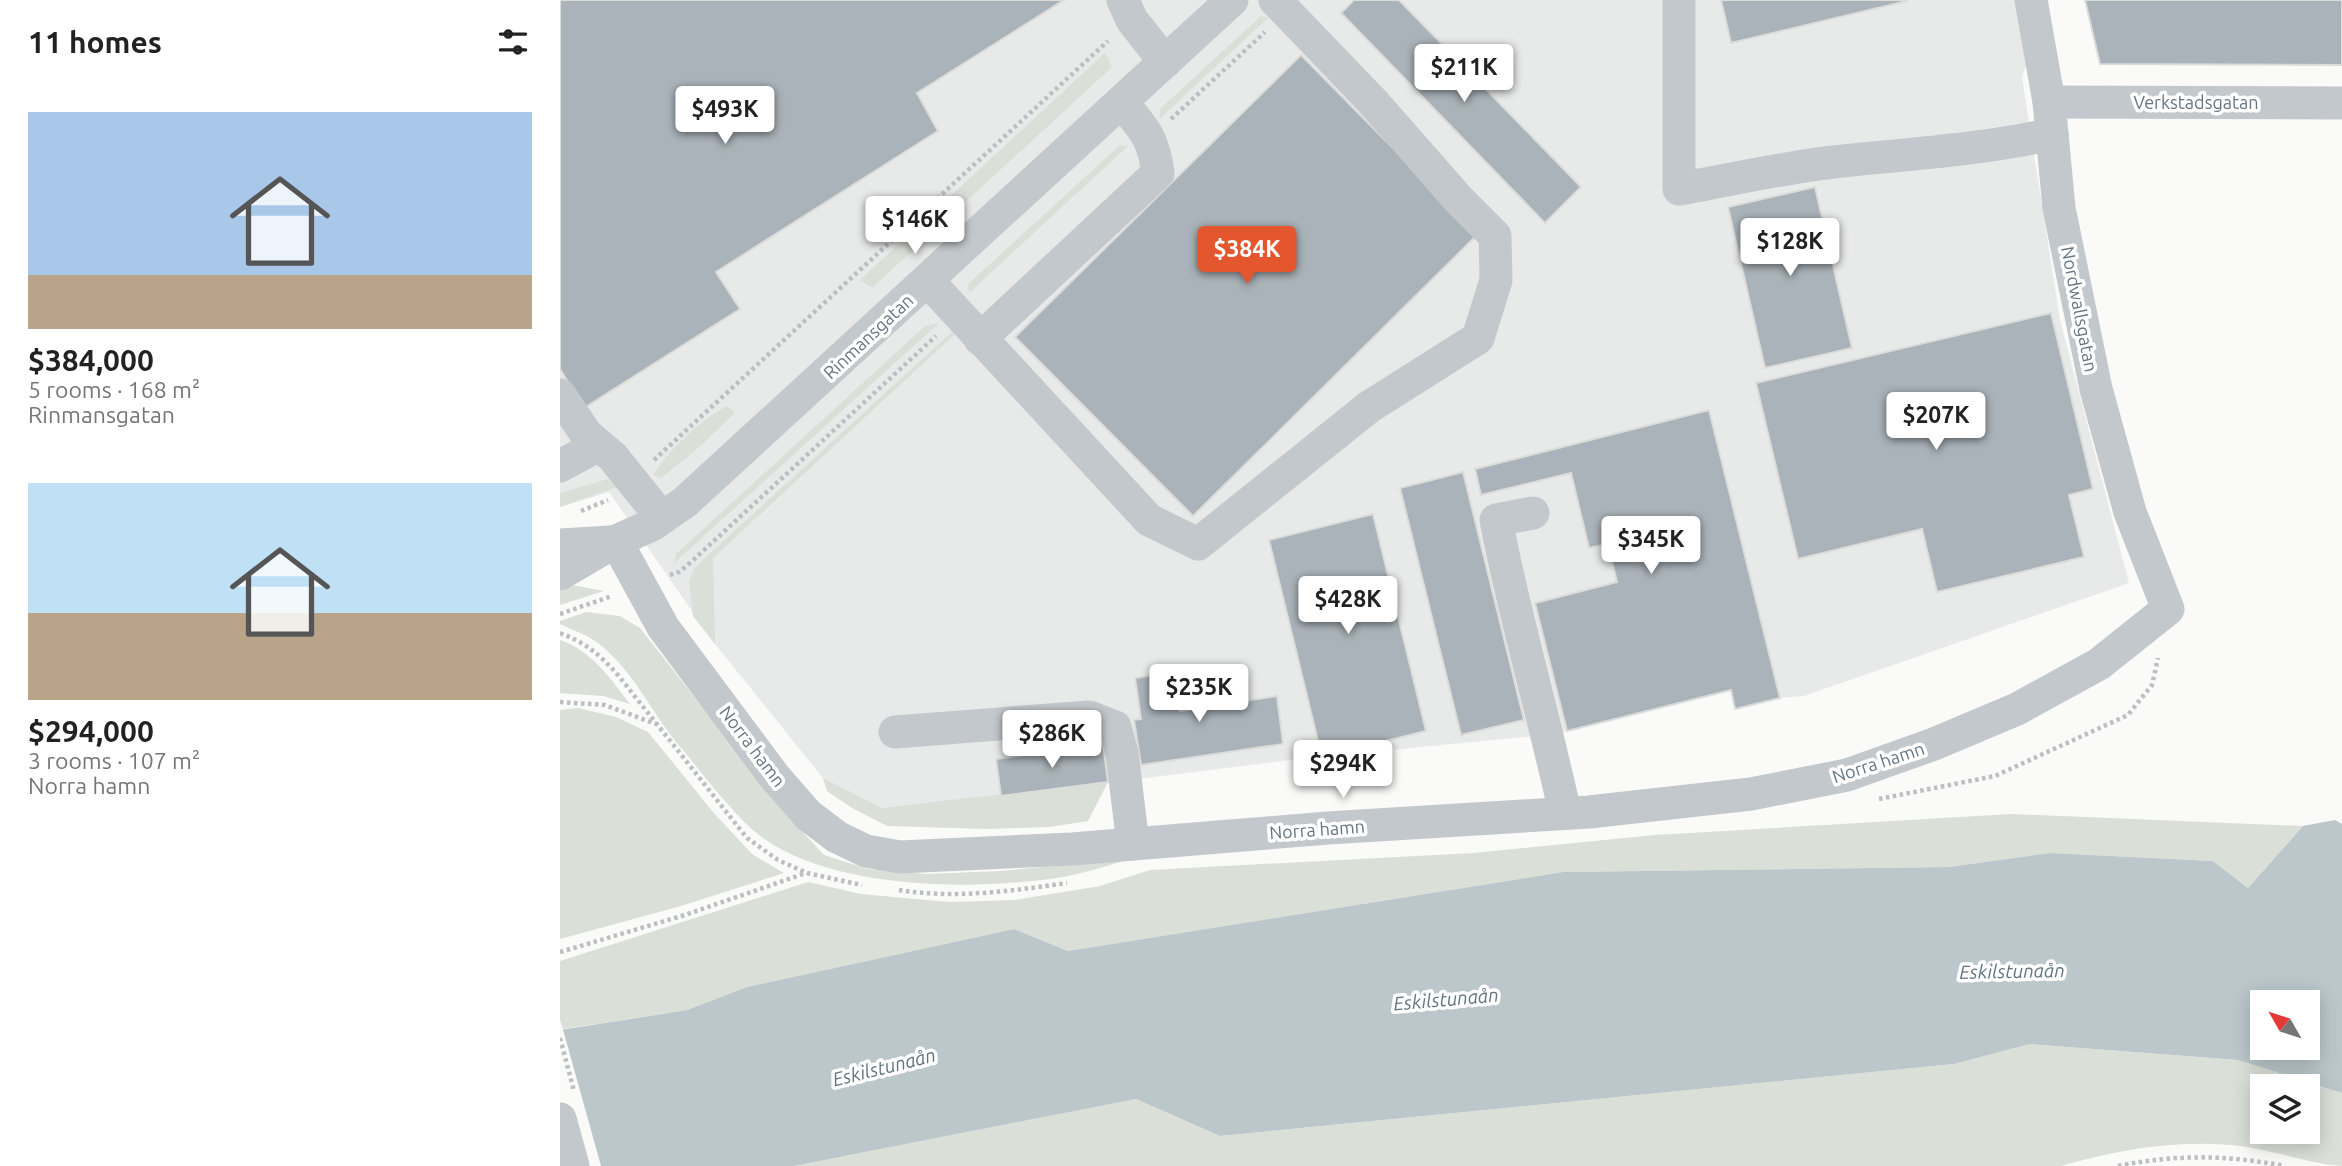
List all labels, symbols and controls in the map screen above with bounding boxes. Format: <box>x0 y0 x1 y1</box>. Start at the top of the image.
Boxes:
icon: filters <box>494 23 532 61</box>
text: 11 homes <box>28 25 162 59</box>
pin: $211K <box>1415 44 1513 104</box>
text: $211K <box>1430 54 1498 79</box>
pin: $493K <box>676 86 774 146</box>
street label: Verkstadsgatan <box>2133 92 2259 112</box>
text: $493K <box>691 96 759 121</box>
icon: home <box>217 158 343 284</box>
pin: $146K <box>866 196 964 256</box>
text: $146K <box>881 206 949 231</box>
pin: $128K <box>1741 218 1839 278</box>
pin: $384K <box>1198 226 1296 286</box>
text: $128K <box>1756 228 1824 253</box>
text: $384K <box>1213 236 1281 261</box>
street label: Nordwallsgatan <box>2058 245 2102 373</box>
street label: Rinmansgatan <box>819 289 917 383</box>
text: $384,000 <box>28 343 154 377</box>
text: 5 rooms · 168 m² <box>28 377 200 402</box>
pin: $207K <box>1887 392 1985 452</box>
text: Rinmansgatan <box>28 402 175 427</box>
text: $207K <box>1902 402 1970 427</box>
pin: $345K <box>1602 516 1700 576</box>
text: $345K <box>1617 526 1685 551</box>
icon: home <box>217 529 343 655</box>
pin: $428K <box>1299 576 1397 636</box>
text: $428K <box>1314 586 1382 611</box>
pin: $235K <box>1150 664 1248 724</box>
text: $235K <box>1165 674 1233 699</box>
street label: Norra hamn <box>716 702 790 790</box>
pin: $286K <box>1003 710 1101 770</box>
text: $294,000 <box>28 714 154 748</box>
text: $286K <box>1018 720 1086 745</box>
street label: Norra hamn <box>1829 738 1927 786</box>
pin: $294K <box>1294 740 1392 800</box>
text: 3 rooms · 107 m² <box>28 748 200 773</box>
text: $294K <box>1309 750 1377 775</box>
text: Norra hamn <box>28 773 150 798</box>
street label: Norra hamn <box>1269 816 1365 842</box>
water label: Eskilstunaån <box>1959 959 2065 983</box>
water label: Eskilstunaån <box>1392 983 1500 1015</box>
north arrow <box>2250 990 2320 1060</box>
map controls <box>2250 990 2320 1144</box>
water label: Eskilstunaån <box>830 1044 938 1090</box>
button: layers <box>2250 1074 2320 1144</box>

